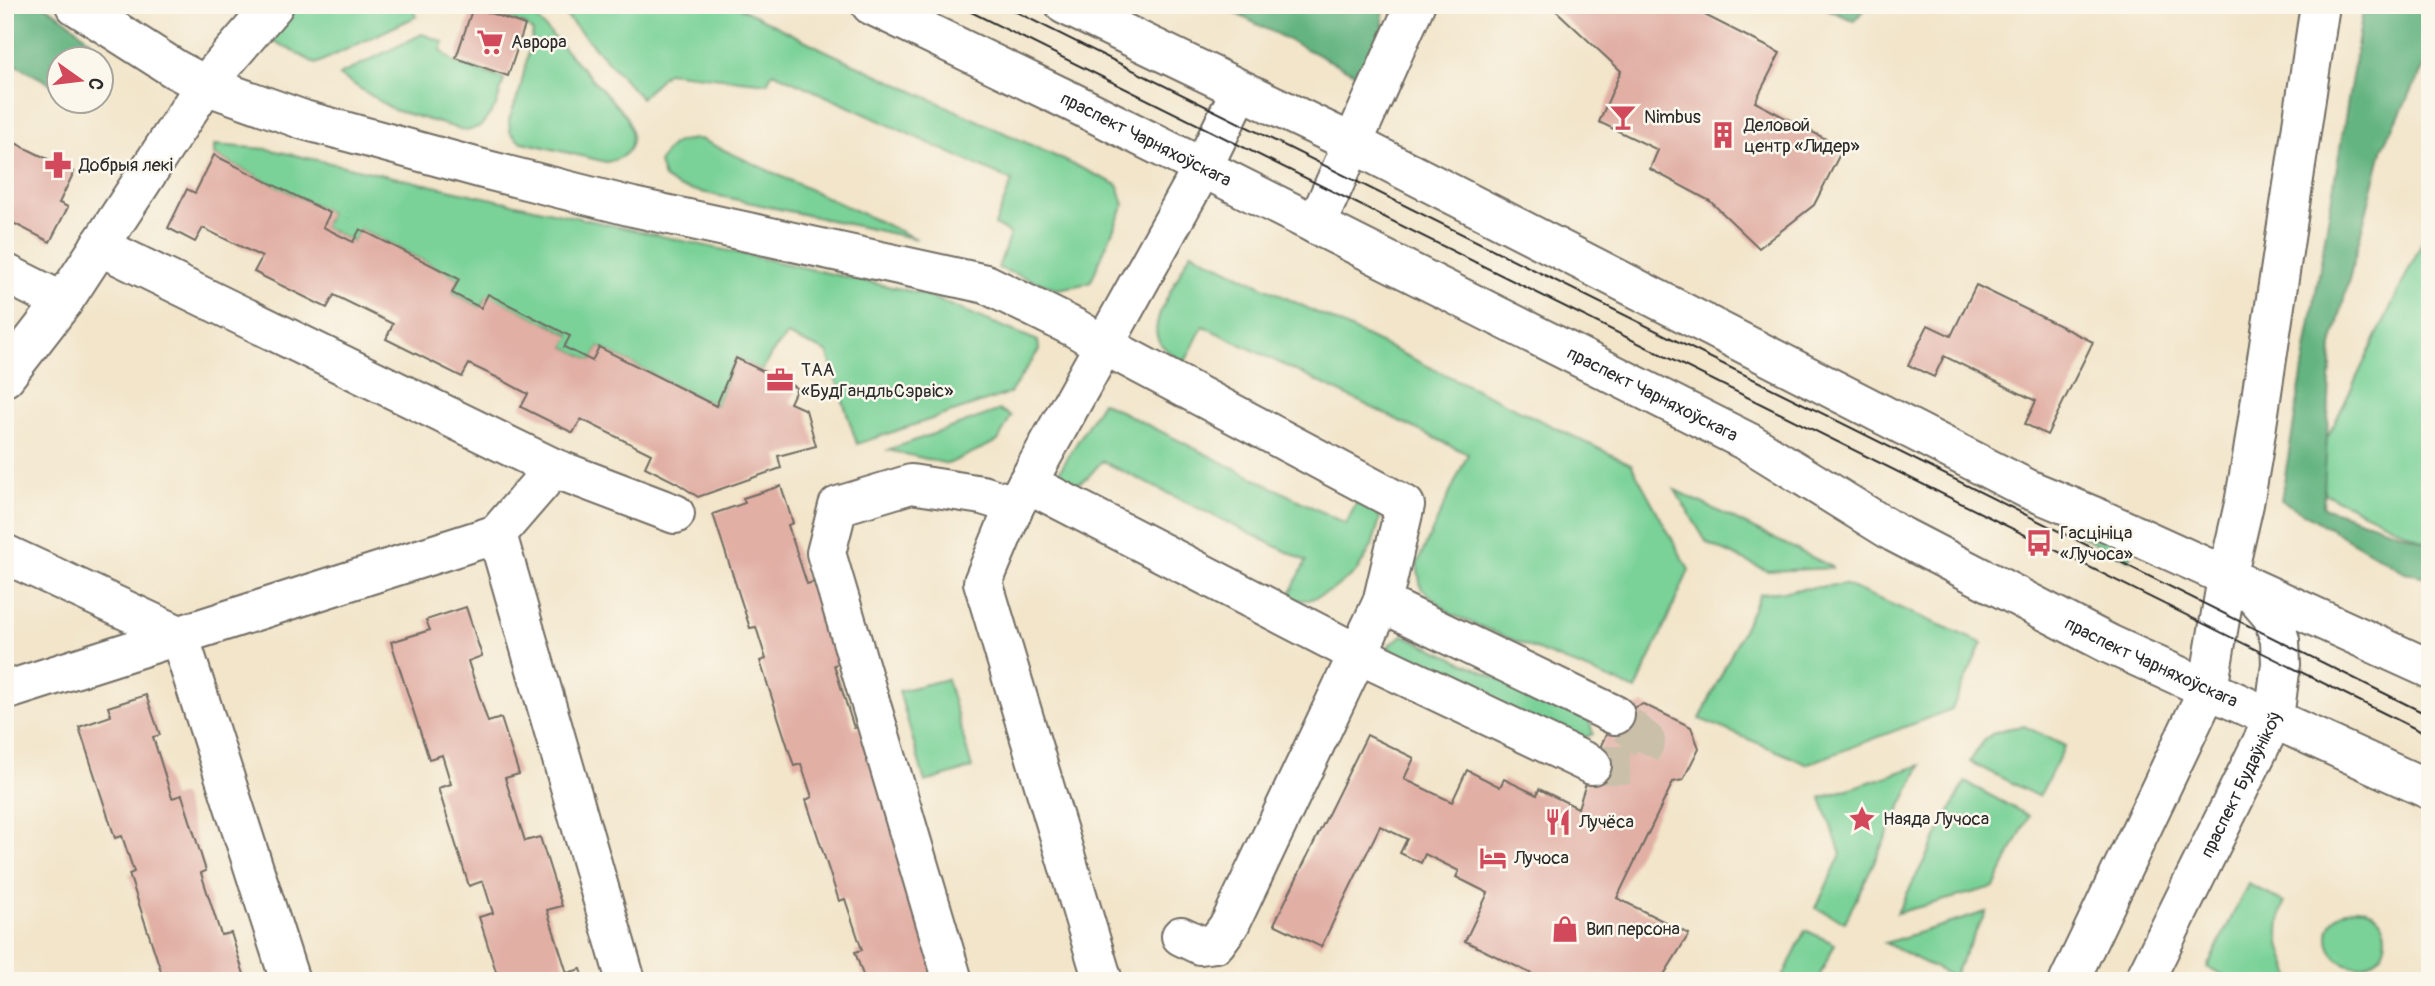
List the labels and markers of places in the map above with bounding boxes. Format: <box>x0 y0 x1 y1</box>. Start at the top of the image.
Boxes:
supermarket icon: Аврора <box>475 27 505 57</box>
place label: Аврора <box>511 31 567 54</box>
bar icon: Nimbus <box>1608 102 1638 132</box>
place label: Nimbus <box>1644 106 1701 129</box>
place label: Деловой центр «Лидер» <box>1743 114 1860 158</box>
building icon: Деловой центр «Лидер» <box>1708 120 1738 150</box>
pharmacy icon: Добрыя лекі <box>43 150 73 180</box>
place label: Добрыя лекі <box>78 154 173 177</box>
place label: ТАА «БудГандльСэрвіс» <box>801 359 953 403</box>
office icon: ТАА «БудГандльСэрвіс» <box>765 365 795 395</box>
place label: Гасцініца «Лучоса» <box>2060 522 2133 566</box>
bus stop icon: Гасцініца «Лучоса» <box>2024 528 2054 558</box>
place icon: Наяда Лучоса <box>1847 804 1877 834</box>
restaurant icon: Лучёса <box>1543 807 1573 837</box>
place label: Наяда Лучоса <box>1883 808 1989 831</box>
place label: Лучёса <box>1578 811 1634 834</box>
hotel icon: Лучоса <box>1478 843 1508 873</box>
place label: Лучоса <box>1513 847 1569 870</box>
shop icon: Вип персона <box>1550 914 1580 944</box>
place label: Вип персона <box>1586 918 1680 941</box>

